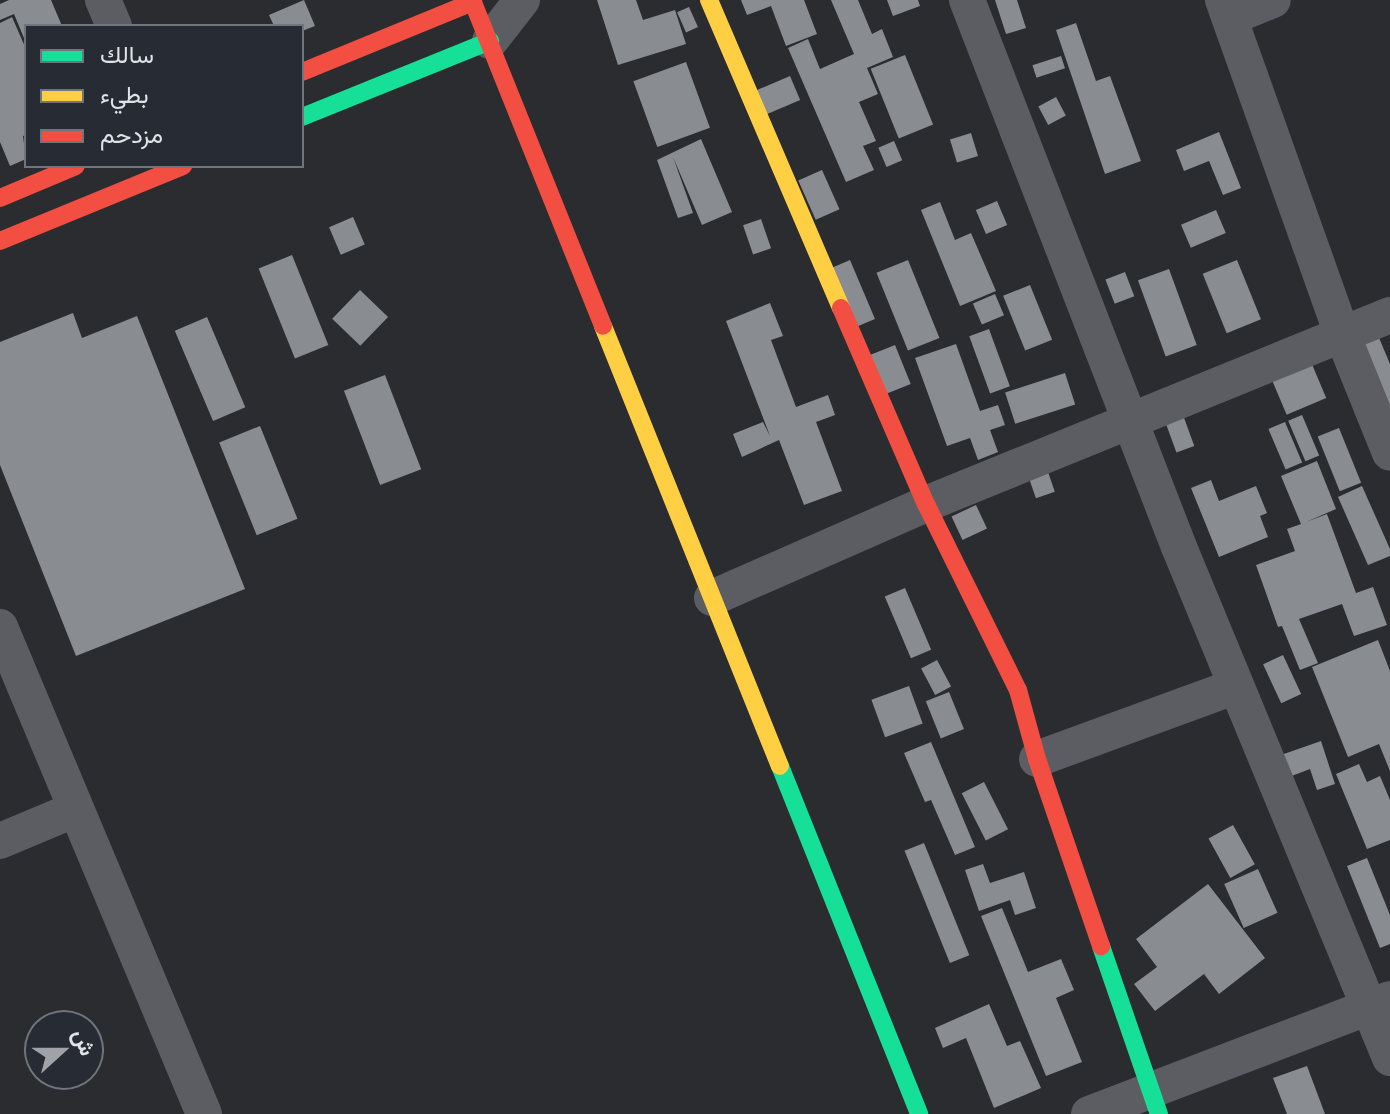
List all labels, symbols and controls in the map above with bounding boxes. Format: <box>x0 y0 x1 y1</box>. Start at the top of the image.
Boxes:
legend <box>24 24 304 168</box>
text: سالك <box>100 36 154 72</box>
text: بطيء <box>100 76 149 112</box>
text: مزدحم <box>100 116 163 152</box>
north arrow <box>24 1010 104 1090</box>
text: ش <box>64 1024 105 1061</box>

